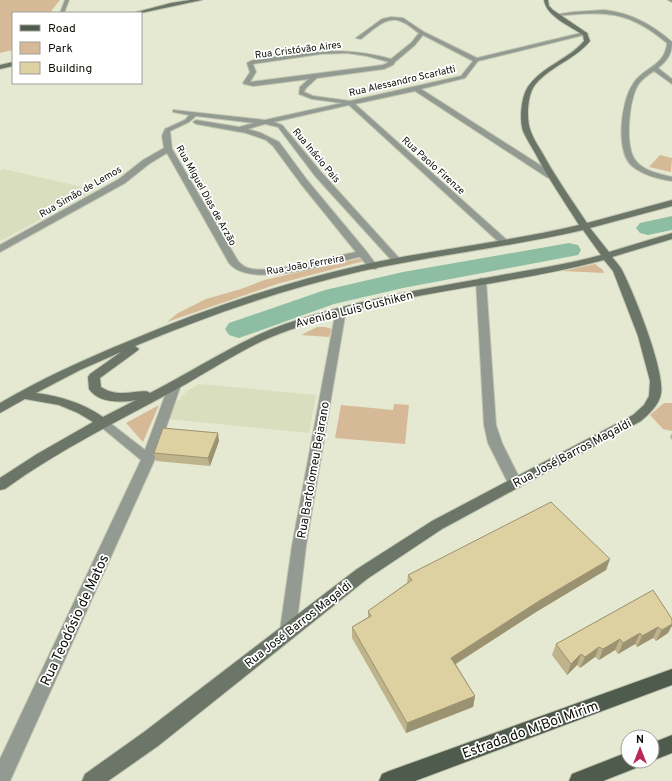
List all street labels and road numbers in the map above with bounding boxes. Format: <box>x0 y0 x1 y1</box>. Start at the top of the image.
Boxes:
street label: Rua Cristóvão Aires <box>254 39 343 62</box>
street label: Rua Alessandro Scarlatti <box>348 63 457 100</box>
street label: Rua Inácio Pais <box>289 126 343 186</box>
street label: Rua Paolo Firenze <box>399 134 467 198</box>
street label: Rua Miguel Dias de Arzão <box>173 143 239 249</box>
street label: Rua Simão de Lemos <box>37 163 125 221</box>
street label: Rua João Ferreira <box>265 252 345 279</box>
street label: Avenida Luis Gushiken <box>294 288 415 332</box>
street label: Rua Bartolomeu Bejarano <box>294 400 334 540</box>
street label: Rua José Barros Magaldi <box>510 416 635 492</box>
street label: Rua Teodósio de Matos <box>37 552 113 689</box>
street label: Rua José Barros Magaldi <box>242 578 356 672</box>
street label: Estrada do M'Boi Mirim <box>460 698 601 763</box>

